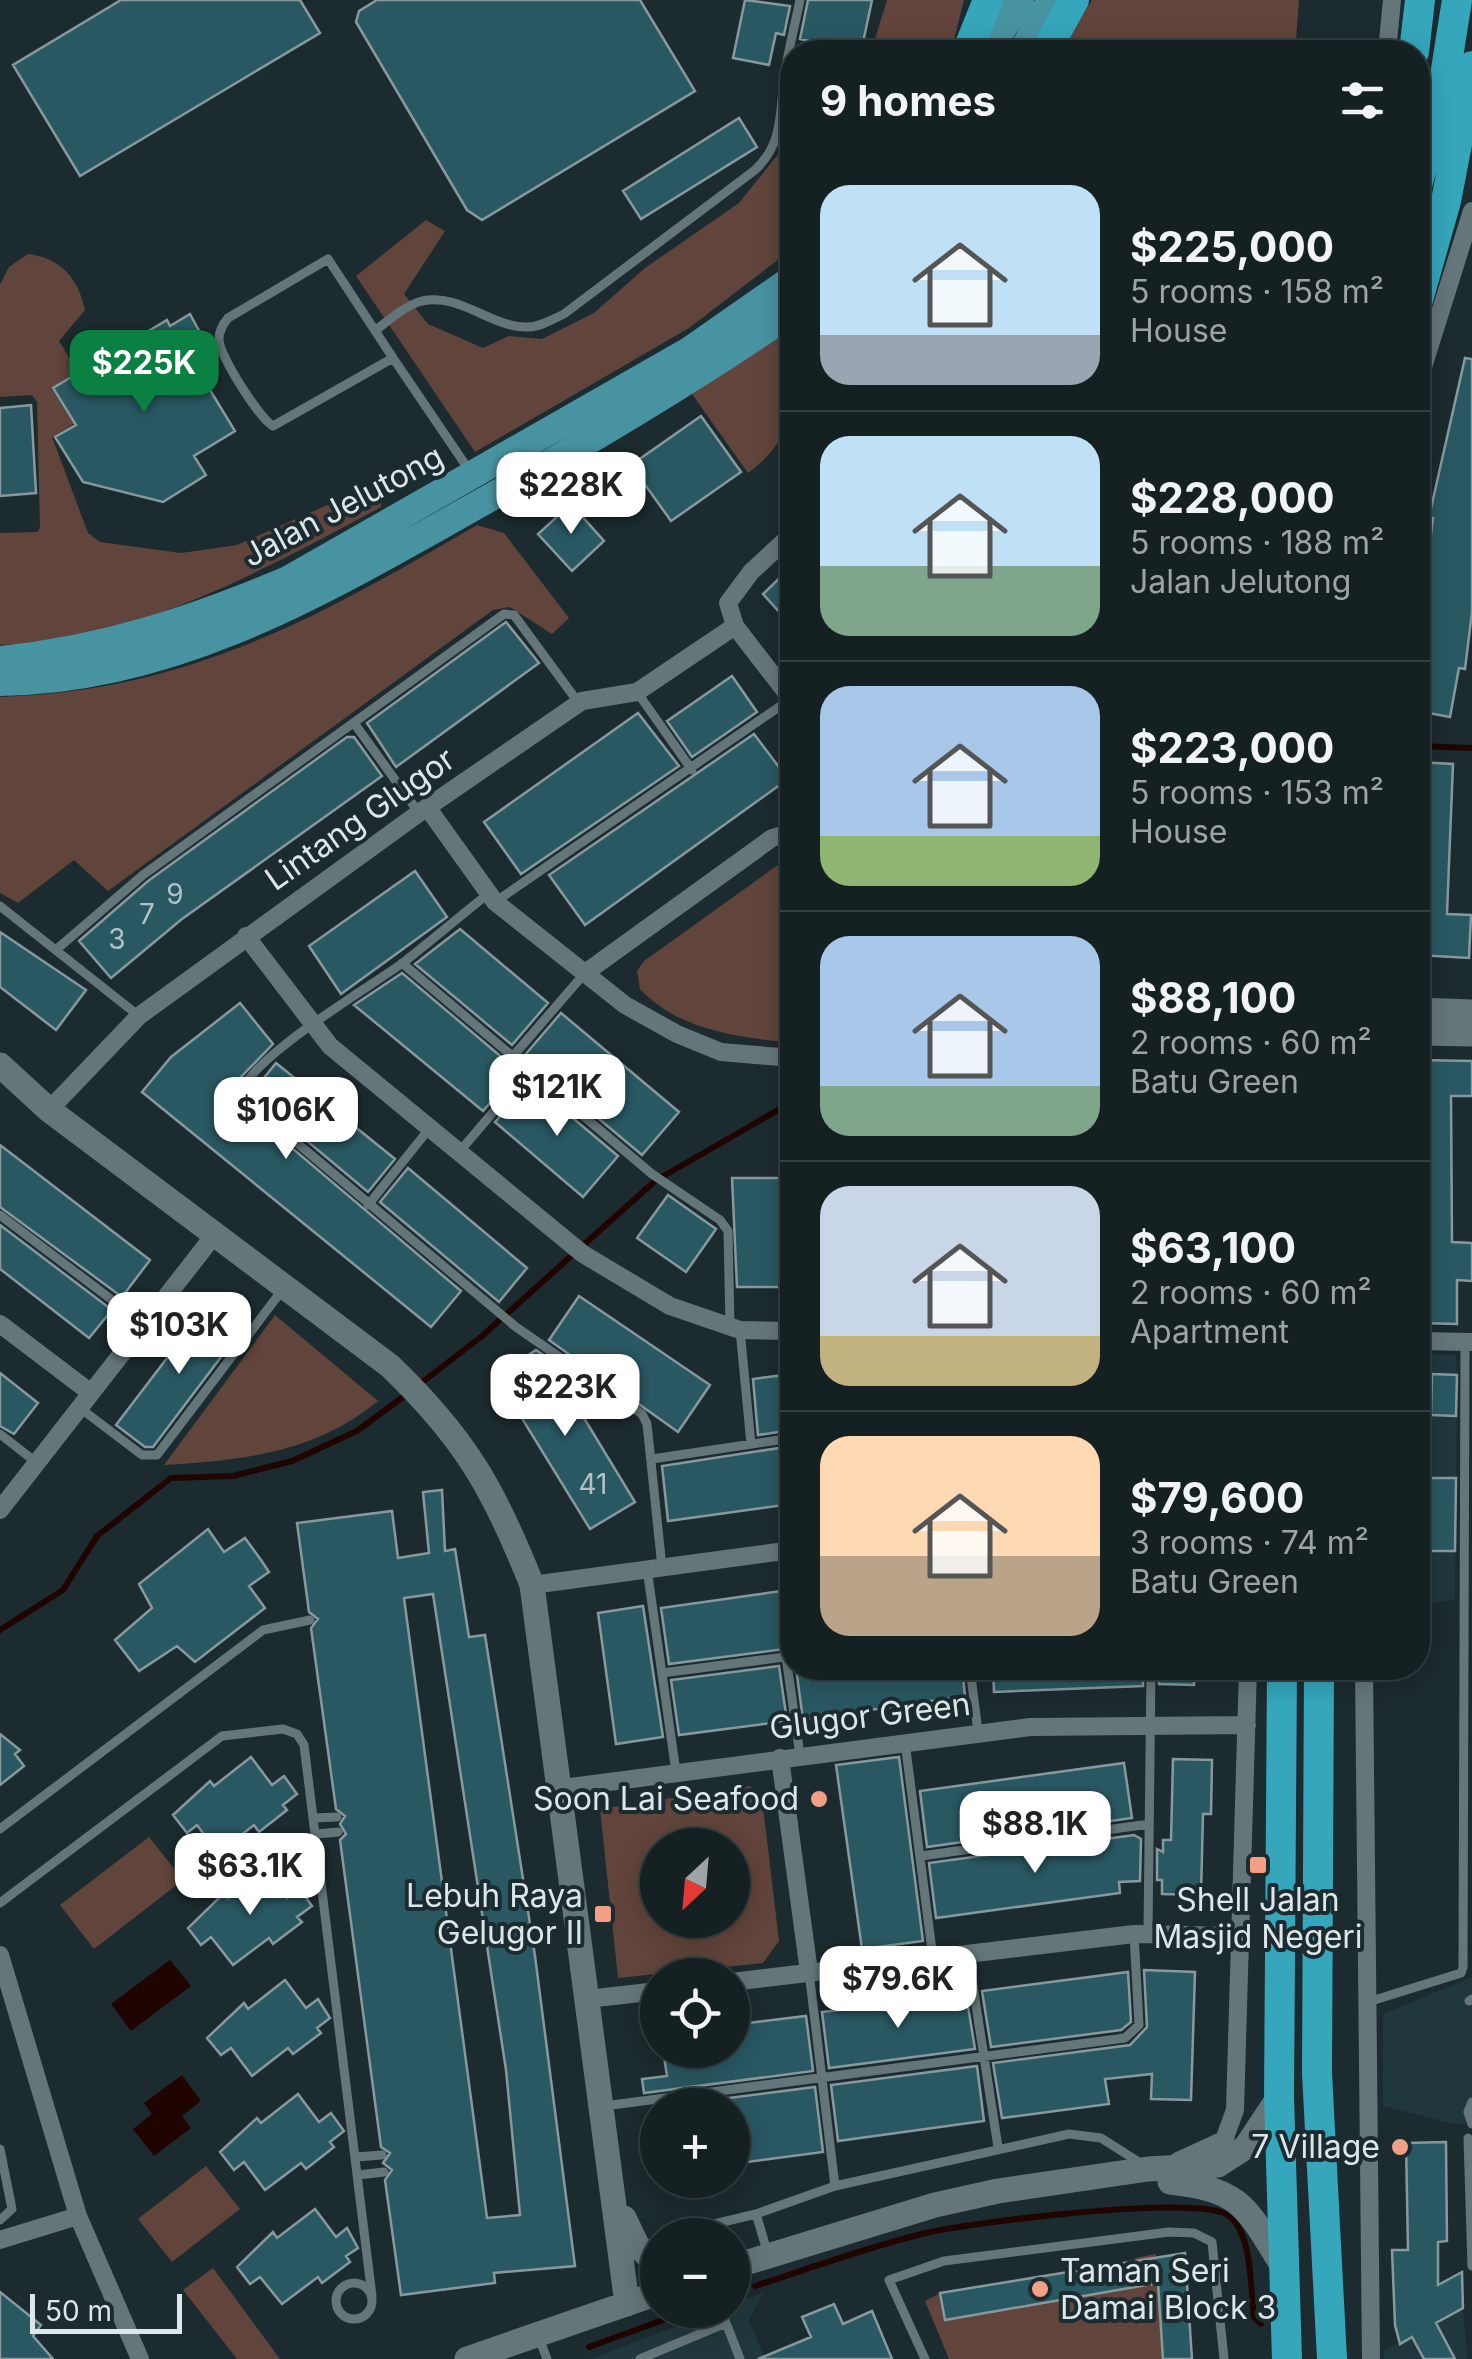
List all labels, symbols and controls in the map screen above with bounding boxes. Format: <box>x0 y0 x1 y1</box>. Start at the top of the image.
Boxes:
icon: filters <box>1335 73 1390 128</box>
text: 9 homes <box>820 75 996 126</box>
text: $225,000 <box>1130 221 1334 272</box>
icon: home <box>900 225 1020 345</box>
text: 5 rooms · 158 m² <box>1130 272 1384 311</box>
text: House <box>1130 311 1227 350</box>
pin: $225K <box>74 330 214 415</box>
text: $225K <box>92 343 196 382</box>
street label: Jalan Jelutong <box>236 436 450 575</box>
pin: $228K <box>501 452 641 537</box>
text: $228K <box>518 465 624 504</box>
text: $228,000 <box>1130 472 1335 523</box>
icon: home <box>900 476 1020 596</box>
text: 5 rooms · 188 m² <box>1130 523 1384 562</box>
text: Jalan Jelutong <box>1130 562 1351 601</box>
text: $223,000 <box>1130 722 1334 773</box>
icon: home <box>900 726 1020 846</box>
street label: Lintang Glugor <box>257 739 462 898</box>
text: 5 rooms · 153 m² <box>1130 773 1384 812</box>
text: House <box>1130 812 1227 851</box>
house number: 9 <box>166 877 184 911</box>
house number: 7 <box>139 897 155 931</box>
house number: 3 <box>108 922 126 956</box>
text: $88,100 <box>1130 972 1296 1023</box>
icon: home <box>900 976 1020 1096</box>
text: 2 rooms · 60 m² <box>1130 1023 1372 1062</box>
pin: $121K <box>487 1054 627 1139</box>
text: Batu Green <box>1130 1062 1299 1101</box>
text: $121K <box>511 1067 603 1106</box>
pin: $106K <box>216 1077 356 1162</box>
text: $106K <box>236 1090 336 1129</box>
text: $63,100 <box>1130 1222 1296 1273</box>
icon: home <box>900 1226 1020 1346</box>
text: 2 rooms · 60 m² <box>1130 1273 1372 1312</box>
pin: $103K <box>109 1292 249 1377</box>
text: $103K <box>129 1305 229 1344</box>
text: Apartment <box>1130 1312 1289 1351</box>
pin: $223K <box>495 1354 635 1439</box>
text: $223K <box>513 1367 617 1406</box>
house number: 41 <box>579 1467 607 1501</box>
text: $79,600 <box>1130 1472 1304 1523</box>
icon: home <box>900 1476 1020 1596</box>
text: 3 rooms · 74 m² <box>1130 1523 1369 1562</box>
text: Batu Green <box>1130 1562 1299 1601</box>
street label: Glugor Green <box>767 1684 973 1747</box>
place label: Soon Lai Seafood <box>533 1779 799 1818</box>
marker: Soon Lai Seafood <box>808 1788 830 1810</box>
pin: $88.1K <box>954 1791 1116 1876</box>
text: $88.1K <box>982 1804 1088 1843</box>
north arrow <box>640 1828 750 1938</box>
map controls <box>640 1828 750 2328</box>
pin: $63.1K <box>169 1833 331 1918</box>
text: $63.1K <box>197 1846 303 1885</box>
marker: Shell Jalan Masjid Negeri <box>1247 1854 1269 1876</box>
place label: Lebuh Raya Gelugor II <box>406 1876 583 1952</box>
place label: Shell Jalan Masjid Negeri <box>1153 1880 1363 1956</box>
marker: Lebuh Raya Gelugor II <box>592 1903 614 1925</box>
pin: $79.6K <box>817 1946 979 2031</box>
button: locate <box>640 1958 750 2068</box>
text: $79.6K <box>842 1959 954 1998</box>
button: + <box>640 2088 750 2198</box>
place label: 7 Village <box>1251 2127 1380 2166</box>
marker: 7 Village <box>1389 2136 1411 2158</box>
button: − <box>640 2218 750 2328</box>
place label: Taman Seri Damai Block 3 <box>1060 2251 1276 2327</box>
marker: Taman Seri Damai Block 3 <box>1029 2278 1051 2300</box>
scale bar <box>30 2289 182 2334</box>
text: 50 m <box>45 2294 112 2328</box>

